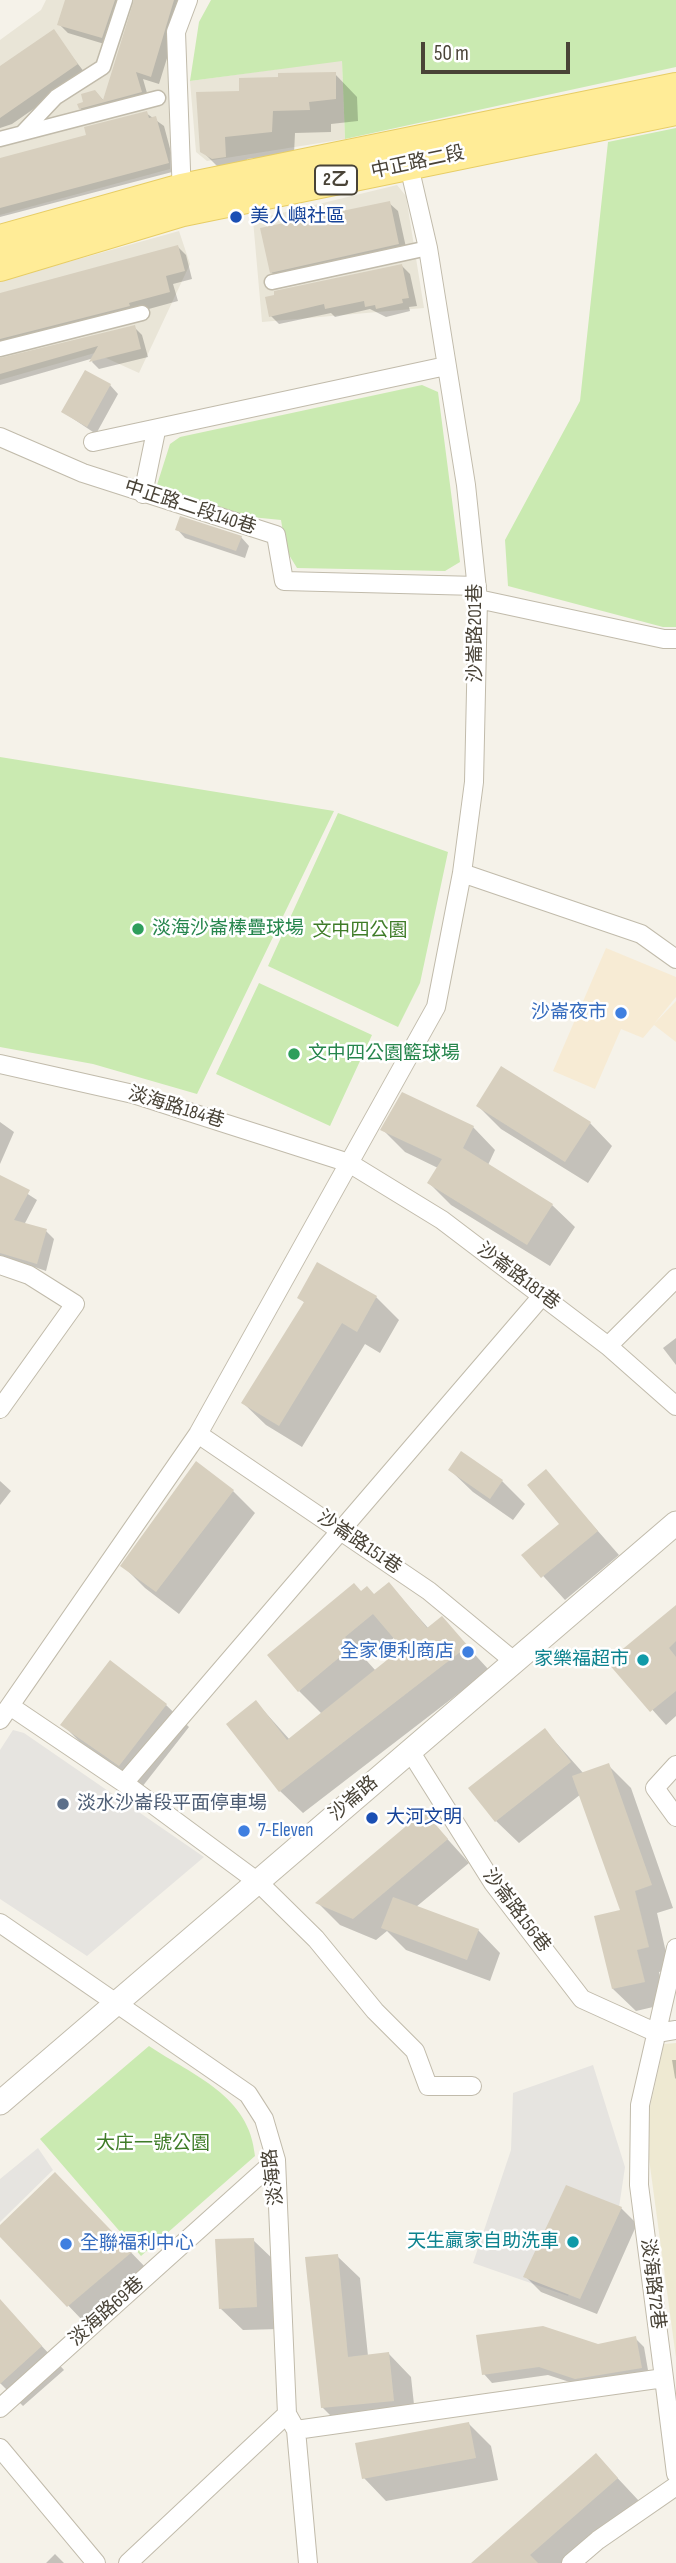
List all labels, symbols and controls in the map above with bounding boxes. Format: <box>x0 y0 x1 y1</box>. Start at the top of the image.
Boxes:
scale bar <box>424 28 573 72</box>
text: 50 m <box>434 41 469 66</box>
street label: 中正路二段 <box>369 142 467 184</box>
road number: 2乙 <box>315 166 357 195</box>
place label: 美人嶼社區 <box>250 206 345 228</box>
marker: 美人嶼社區 <box>228 209 244 225</box>
street label: 中正路二段140巷 <box>121 476 259 540</box>
street label: 沙崙路201巷 <box>465 584 487 682</box>
place label: 淡海沙崙棒疊球場 <box>152 918 304 940</box>
park label: 文中四公園 <box>313 920 407 942</box>
marker: 淡海沙崙棒疊球場 <box>130 921 146 937</box>
place label: 沙崙夜市 <box>531 1002 607 1024</box>
marker: 沙崙夜市 <box>613 1005 629 1021</box>
place label: 文中四公園籃球場 <box>308 1043 460 1065</box>
marker: 文中四公園籃球場 <box>286 1046 302 1062</box>
street label: 淡海路184巷 <box>125 1083 227 1133</box>
street label: 沙崙路181巷 <box>472 1239 564 1315</box>
street label: 沙崙路151巷 <box>312 1506 406 1580</box>
place label: 全家便利商店 <box>340 1641 454 1663</box>
marker: 全家便利商店 <box>460 1644 476 1660</box>
place label: 家樂福超市 <box>534 1649 629 1671</box>
marker: 家樂福超市 <box>635 1652 651 1668</box>
street label: 沙崙路 <box>325 1772 383 1826</box>
place label: 淡水沙崙段平面停車場 <box>77 1793 267 1815</box>
marker: 淡水沙崙段平面停車場 <box>55 1796 71 1812</box>
place label: 大河文明 <box>386 1807 462 1829</box>
marker: 大河文明 <box>364 1810 380 1826</box>
place label: 7-Eleven <box>258 1820 313 1842</box>
marker: 7-Eleven <box>236 1823 252 1839</box>
street label: 沙崙路156巷 <box>477 1865 555 1957</box>
park label: 大庄一號公園 <box>96 2133 210 2155</box>
street label: 淡海路 <box>259 2147 289 2207</box>
place label: 天生贏家自助洗車 <box>407 2231 559 2253</box>
place label: 全聯福利中心 <box>80 2233 194 2255</box>
marker: 天生贏家自助洗車 <box>565 2234 581 2250</box>
marker: 全聯福利中心 <box>58 2236 74 2252</box>
street label: 淡海路72巷 <box>635 2237 669 2331</box>
street label: 淡海路69巷 <box>65 2273 149 2351</box>

